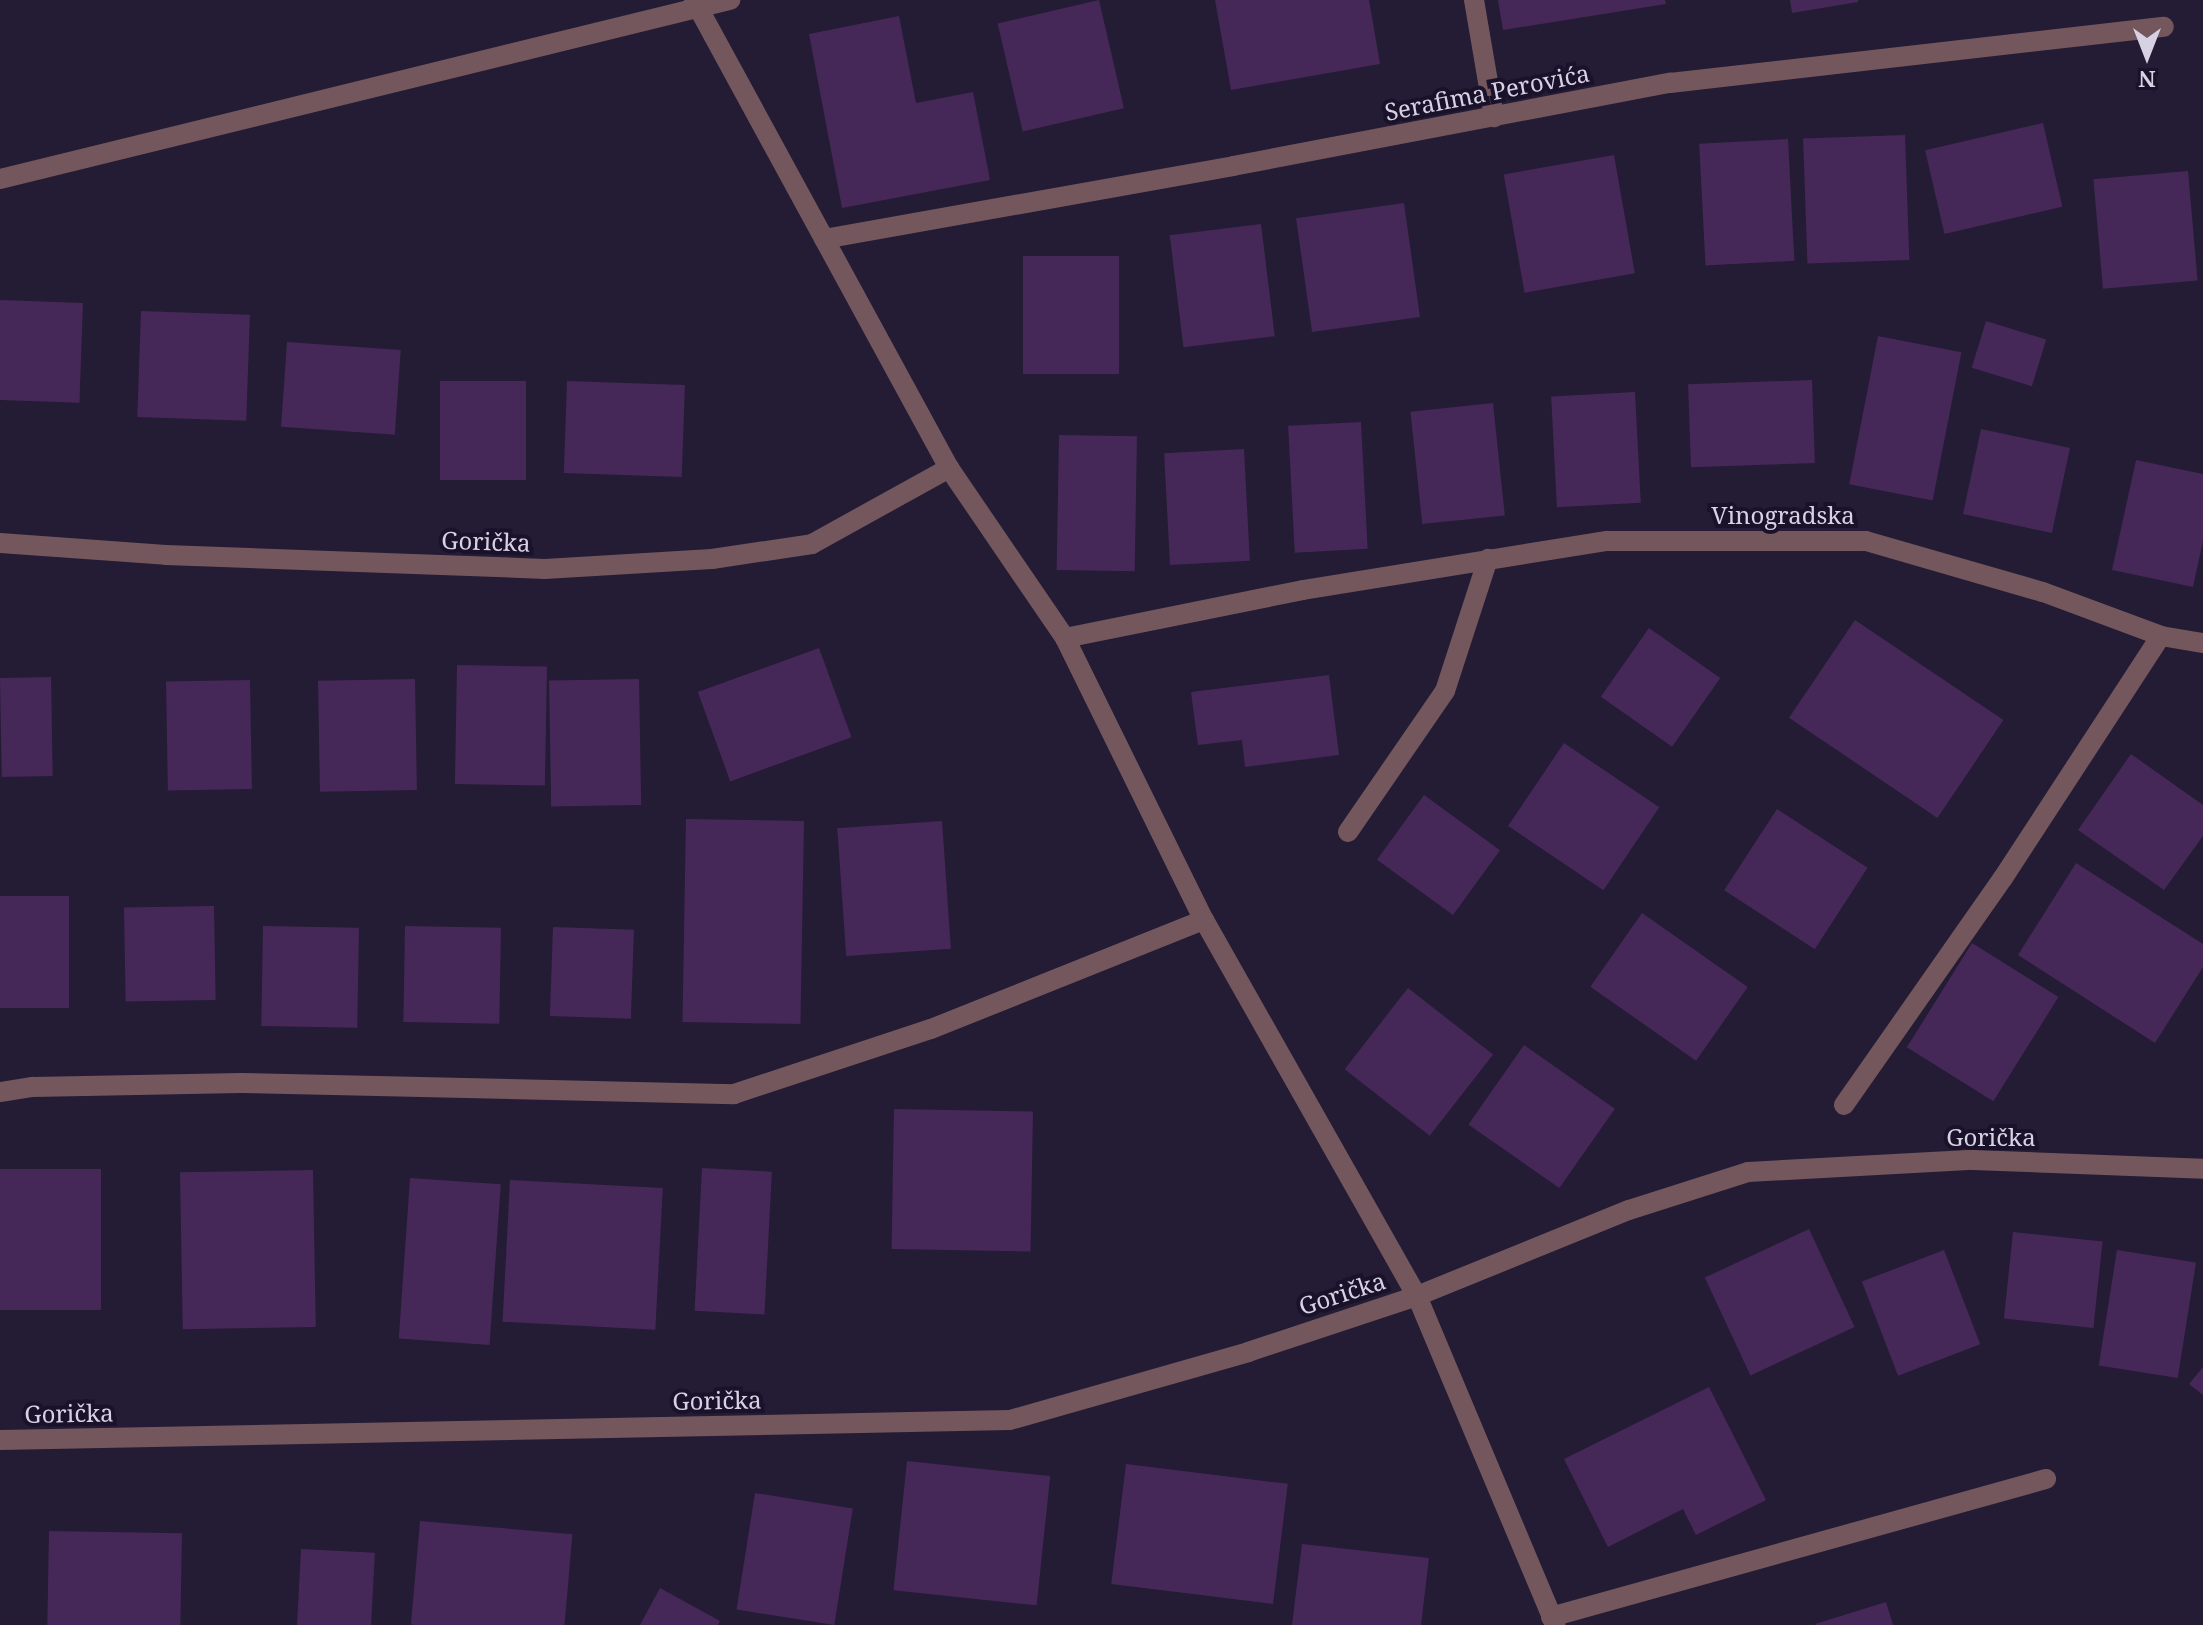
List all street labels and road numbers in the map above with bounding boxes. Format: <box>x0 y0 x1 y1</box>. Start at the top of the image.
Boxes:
street label: Serafima Perovića <box>1382 58 1592 126</box>
street label: Vinogradska <box>1711 501 1855 529</box>
street label: Gorička <box>441 525 531 557</box>
street label: Gorička <box>1946 1123 2036 1151</box>
street label: Gorička <box>1295 1266 1389 1320</box>
street label: Gorička <box>672 1385 762 1415</box>
street label: Gorička <box>24 1398 114 1428</box>

